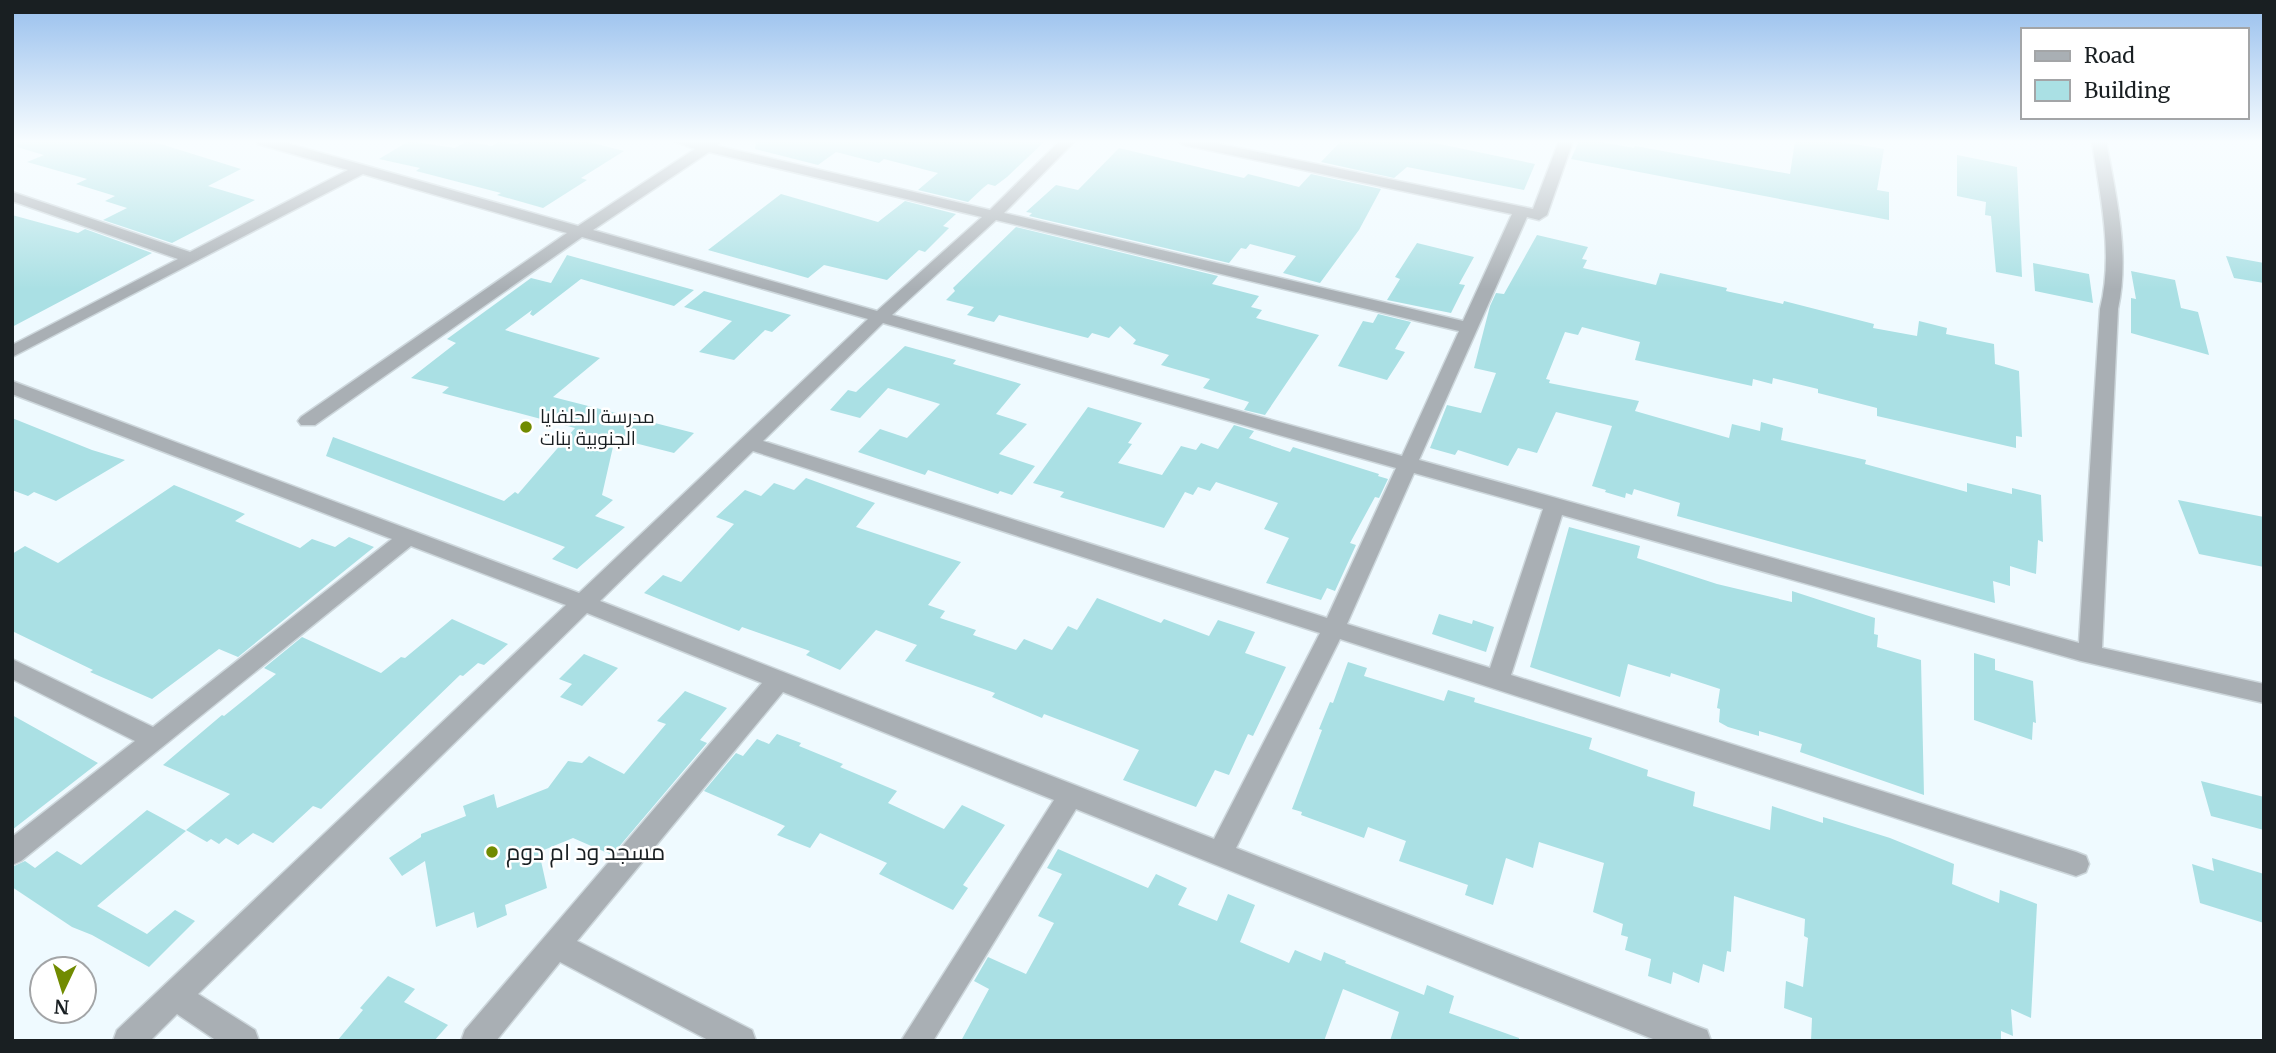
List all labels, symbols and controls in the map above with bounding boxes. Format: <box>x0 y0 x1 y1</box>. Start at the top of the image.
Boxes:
legend <box>2021 28 2248 119</box>
text: Road <box>2084 42 2135 69</box>
text: Building <box>2084 77 2171 104</box>
place label: مدرسة الحلفايا الجنوبية بنات <box>540 404 655 450</box>
marker: مدرسة الحلفايا الجنوبية بنات <box>518 419 534 435</box>
place label: مسجد ود ام دوم <box>506 837 665 868</box>
marker: مسجد ود ام دوم <box>484 844 500 860</box>
north arrow <box>28 955 98 1025</box>
text: N <box>53 994 70 1019</box>

